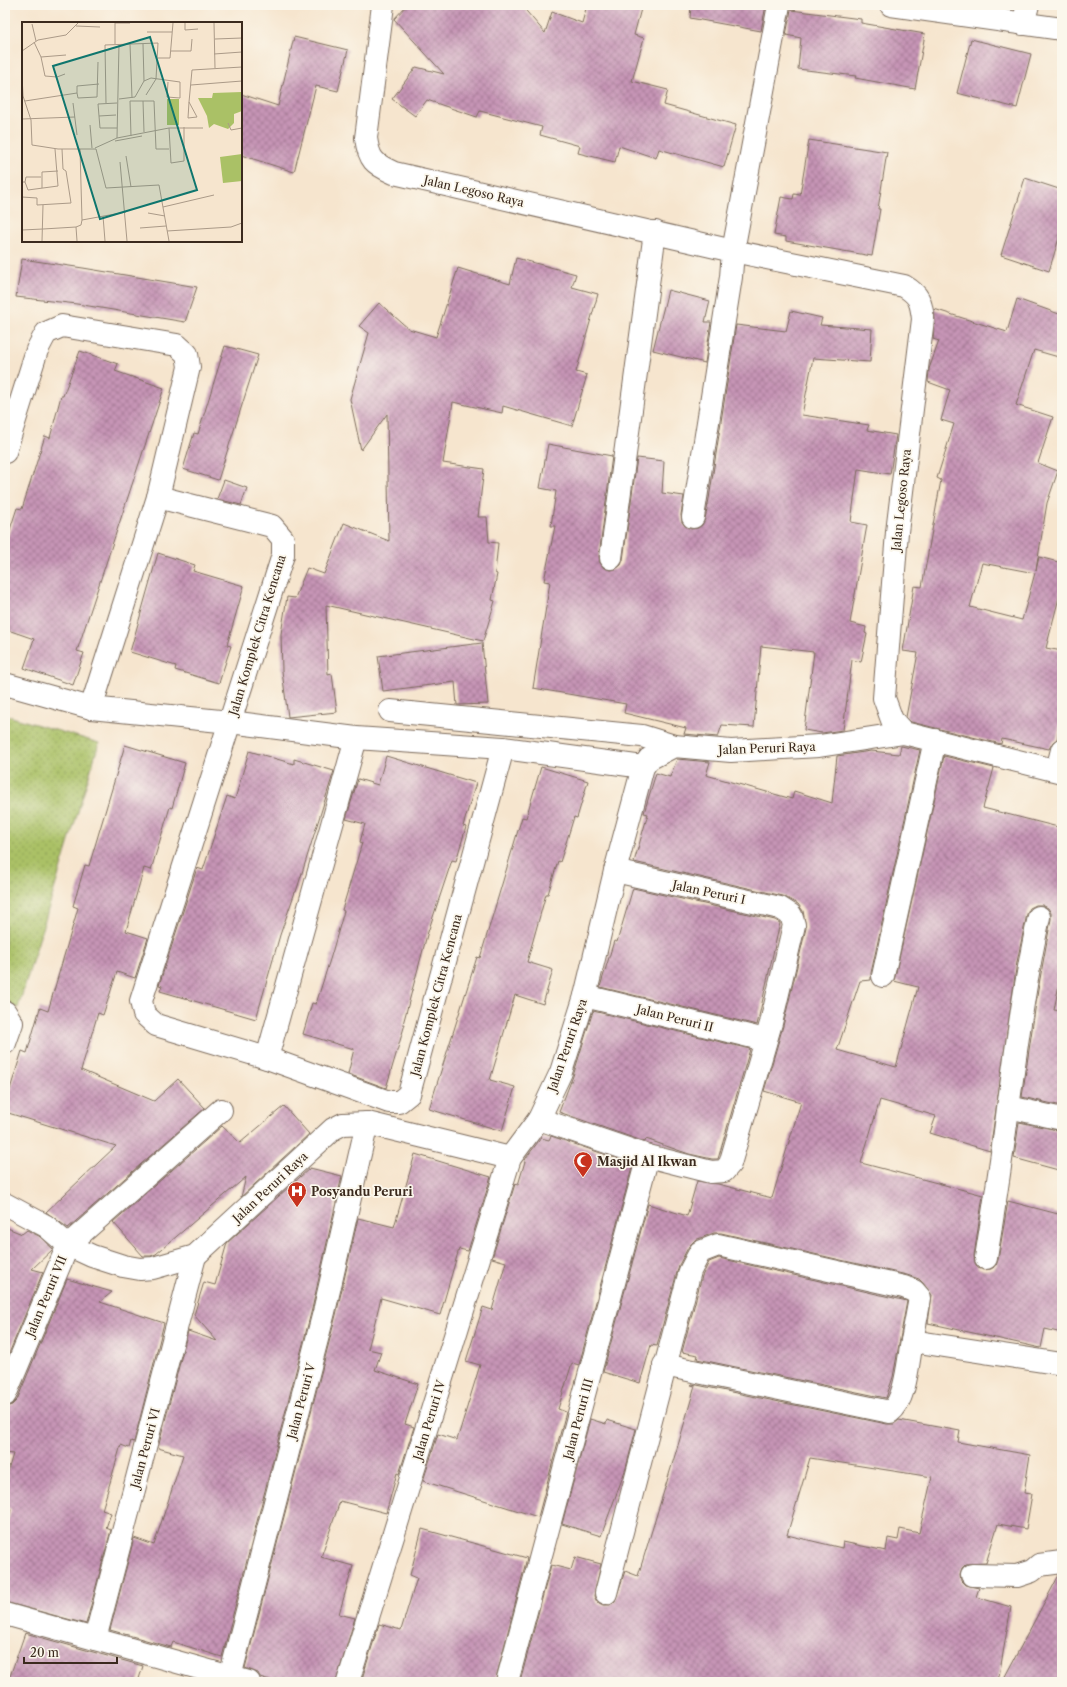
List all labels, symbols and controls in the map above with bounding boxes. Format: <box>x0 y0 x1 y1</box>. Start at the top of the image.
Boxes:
inset map <box>22 22 242 242</box>
street label: Jalan Legoso Raya <box>420 172 526 210</box>
street label: Jalan Legoso Raya <box>888 448 914 554</box>
street label: Jalan Komplek Citra Kencana <box>225 552 289 719</box>
street label: Jalan Peruri Raya <box>716 739 816 757</box>
street label: Jalan Peruri I <box>669 877 747 907</box>
street label: Jalan Komplek Citra Kencana <box>407 912 465 1080</box>
street label: Jalan Peruri Raya <box>543 996 590 1095</box>
street label: Jalan Peruri II <box>633 1001 715 1035</box>
street label: Jalan Peruri Raya <box>228 1148 311 1227</box>
mosque icon: Masjid Al Ikwan <box>572 1150 594 1178</box>
place label: Masjid Al Ikwan <box>597 1154 697 1169</box>
hospital icon: Posyandu Peruri <box>286 1180 308 1208</box>
place label: Posyandu Peruri <box>311 1184 413 1199</box>
street label: Jalan Peruri VII <box>21 1253 70 1341</box>
street label: Jalan Peruri V <box>283 1361 318 1442</box>
street label: Jalan Peruri III <box>559 1377 596 1463</box>
street label: Jalan Peruri IV <box>409 1378 448 1464</box>
street label: Jalan Peruri VI <box>127 1406 163 1492</box>
scale bar <box>24 1639 117 1665</box>
text: 20 m <box>30 1645 59 1660</box>

